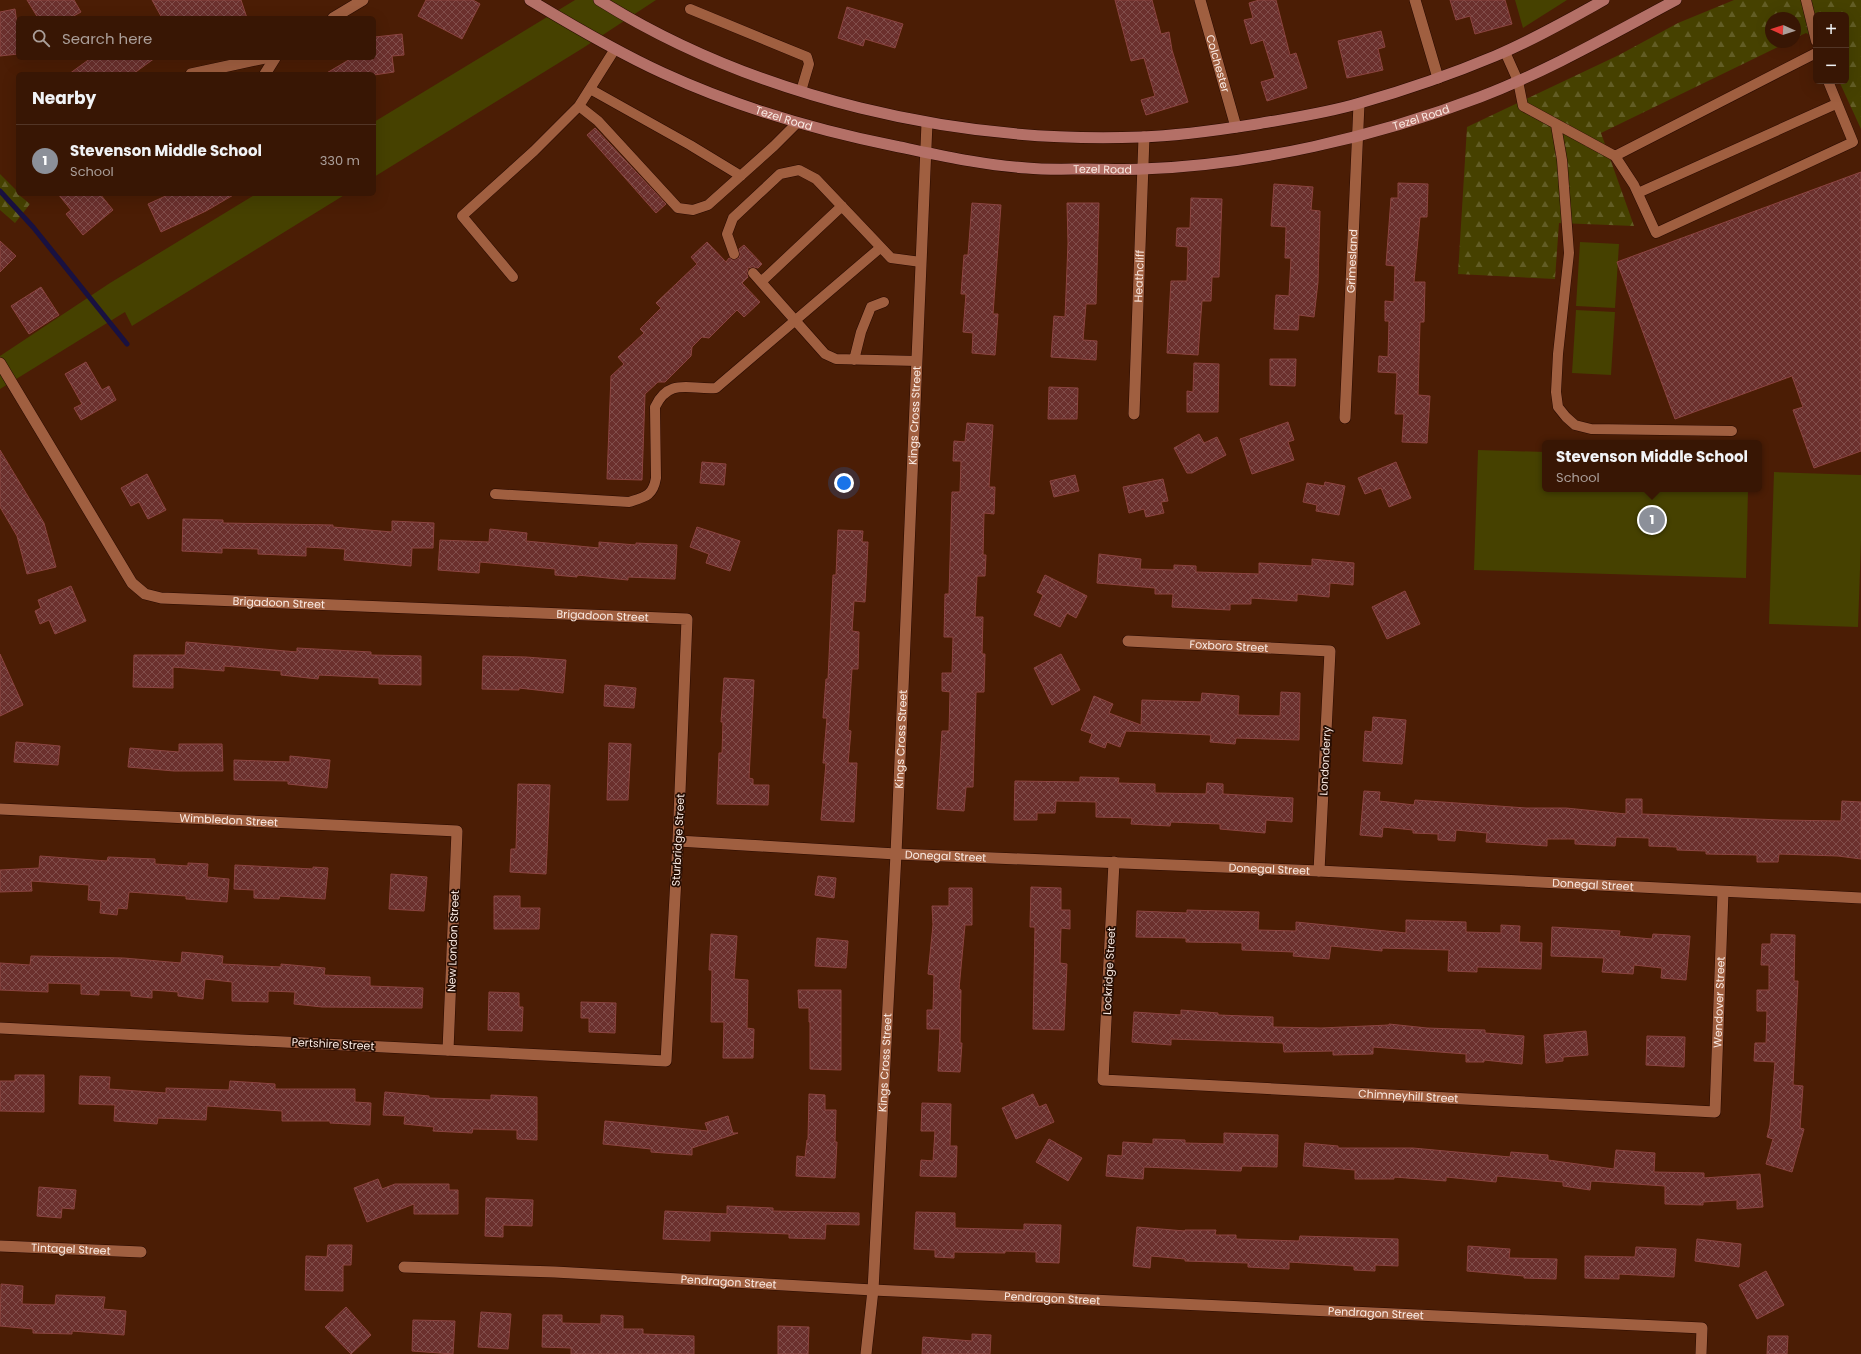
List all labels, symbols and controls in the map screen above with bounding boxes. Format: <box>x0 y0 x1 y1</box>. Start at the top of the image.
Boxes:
north arrow <box>1765 12 1801 48</box>
map controls <box>1813 12 1849 84</box>
button: + <box>1813 12 1849 48</box>
search box <box>16 16 376 60</box>
icon: search <box>30 27 52 49</box>
text: Search here <box>62 28 152 49</box>
street label: Colchester <box>1202 33 1234 94</box>
button: − <box>1813 48 1849 84</box>
text: Nearby <box>32 86 96 110</box>
street label: Tezel Road <box>1391 101 1452 134</box>
street label: Tezel Road <box>753 102 814 134</box>
text: Stevenson Middle School <box>70 140 262 161</box>
text: 1 <box>43 151 47 170</box>
text: 330 m <box>320 151 360 170</box>
street label: Tezel Road <box>1073 161 1132 177</box>
text: School <box>70 162 114 181</box>
street label: Grimesland <box>1343 229 1361 293</box>
street label: Heathcliff <box>1130 249 1148 303</box>
street label: Kings Cross Street <box>905 366 925 465</box>
popup <box>1542 440 1762 492</box>
text: Stevenson Middle School <box>1556 446 1748 467</box>
text: School <box>1556 468 1600 487</box>
your location <box>834 473 854 493</box>
pin: 1 <box>1639 505 1665 535</box>
street label: Brigadoon Street <box>232 593 325 613</box>
street label: Brigadoon Street <box>556 606 649 625</box>
street label: Foxboro Street <box>1189 636 1269 656</box>
street label: Kings Cross Street <box>891 689 911 789</box>
street label: Londonderry <box>1315 725 1335 796</box>
street label: Sturbridge Street <box>668 793 688 887</box>
street label: Wimbledon Street <box>179 810 278 830</box>
street label: Donegal Street <box>905 846 987 866</box>
street label: Donegal Street <box>1228 859 1310 879</box>
street label: Donegal Street <box>1552 875 1634 895</box>
street label: New London Street <box>443 890 463 992</box>
street label: Lockridge Street <box>1099 927 1119 1015</box>
street label: Wendover Street <box>1709 956 1729 1048</box>
street label: Kings Cross Street <box>874 1013 896 1112</box>
street label: Pertshire Street <box>291 1034 375 1054</box>
street label: Chimneyhill Street <box>1358 1085 1459 1107</box>
street label: Tintagel Street <box>31 1239 111 1259</box>
street label: Pendragon Street <box>680 1271 777 1293</box>
street label: Pendragon Street <box>1004 1288 1101 1308</box>
street label: Pendragon Street <box>1328 1303 1424 1323</box>

